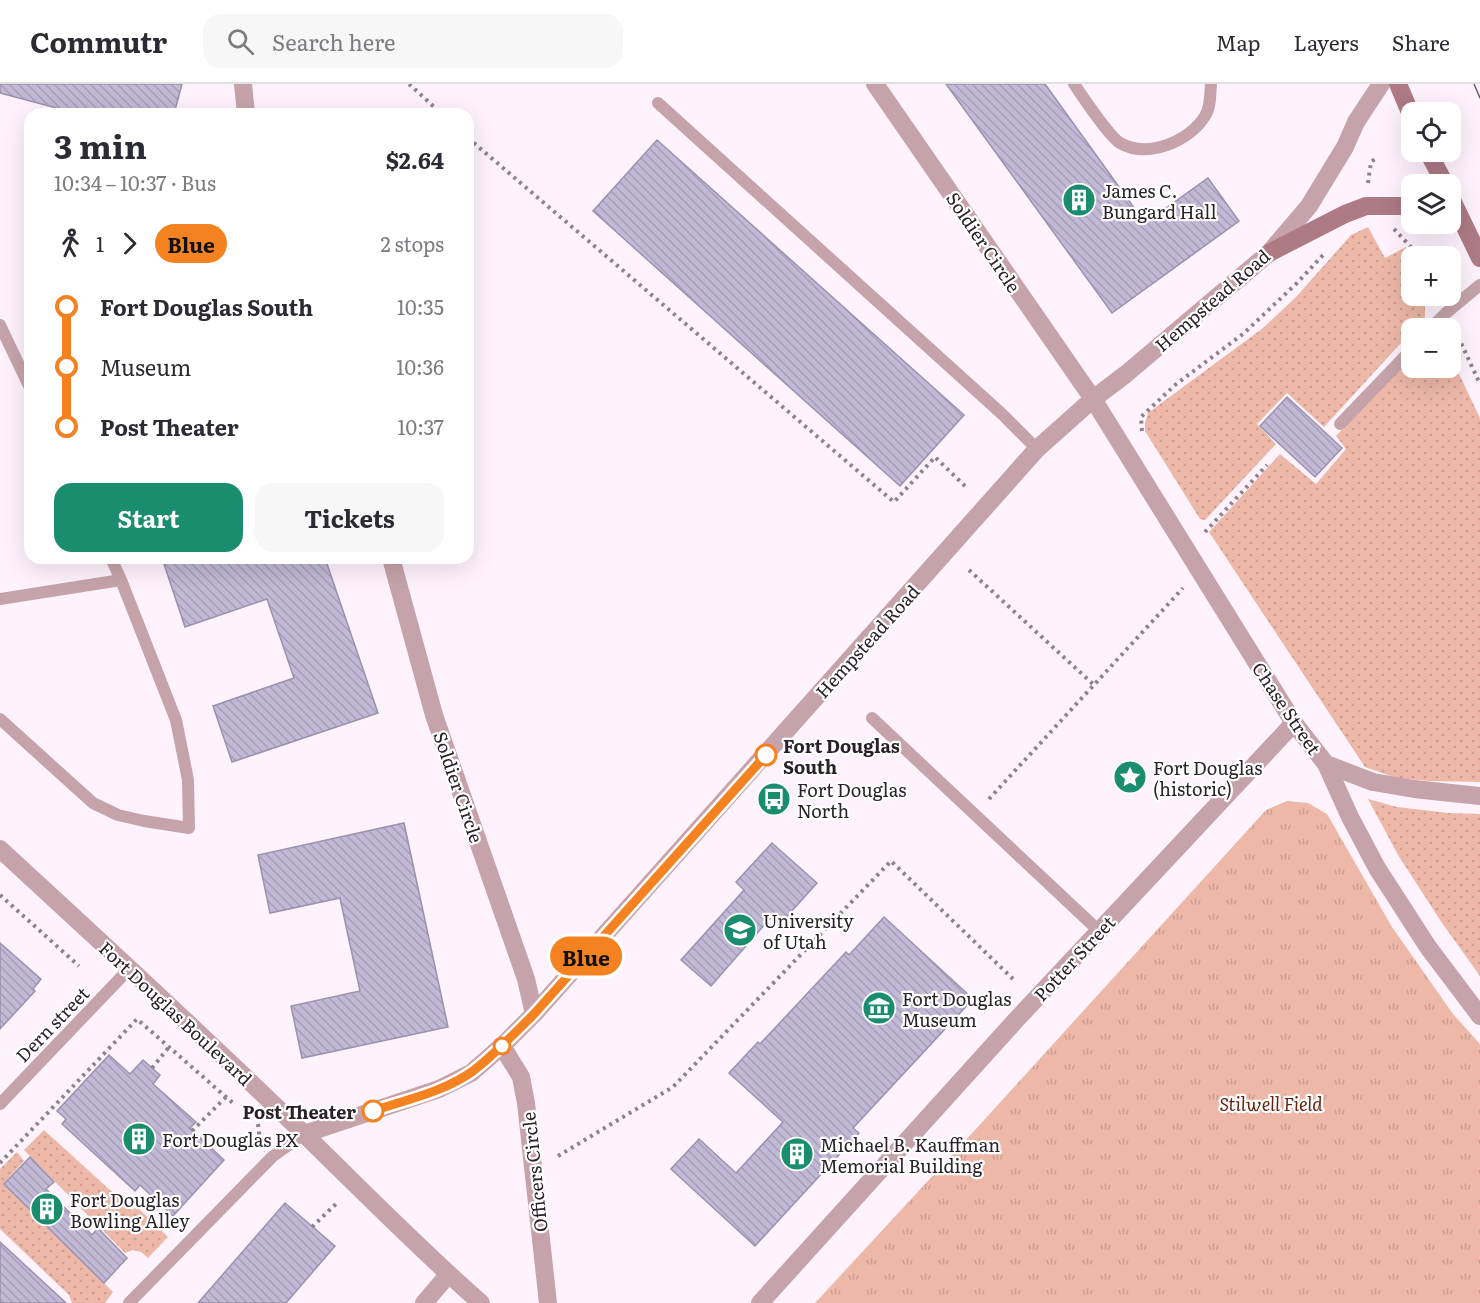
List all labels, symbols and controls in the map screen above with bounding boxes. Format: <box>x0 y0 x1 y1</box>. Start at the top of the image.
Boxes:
search box <box>203 14 623 68</box>
text: Commutr <box>30 20 167 62</box>
icon: search <box>224 25 257 58</box>
text: Search here <box>272 25 396 58</box>
text: Map <box>1216 26 1261 57</box>
text: Layers <box>1294 26 1359 57</box>
text: Share <box>1392 26 1450 57</box>
map controls <box>1401 102 1461 378</box>
button: locate <box>1401 102 1461 162</box>
text: 3 min <box>54 120 147 169</box>
text: $2.64 <box>386 143 444 176</box>
text: 10:34 – 10:37 · Bus <box>54 167 216 197</box>
button: layers <box>1401 174 1461 234</box>
place label: James C. Bungard Hall <box>1102 177 1216 225</box>
building icon: James C. Bungard Hall <box>1061 182 1097 218</box>
street label: Soldier Circle <box>940 186 1028 298</box>
icon: walk <box>54 227 87 260</box>
icon: forward <box>113 227 146 260</box>
text: 1 <box>96 228 104 258</box>
text: Blue <box>167 228 215 259</box>
text: 2 stops <box>380 228 444 258</box>
street label: Hempstead Road <box>1149 242 1275 358</box>
button: + <box>1401 246 1461 306</box>
text: Fort Douglas South <box>100 290 313 323</box>
text: 10:35 <box>397 291 444 321</box>
button: − <box>1401 318 1461 378</box>
text: Museum <box>100 350 191 383</box>
text: 10:36 <box>396 351 444 381</box>
text: Post Theater <box>100 410 239 443</box>
text: 10:37 <box>397 411 444 441</box>
button: Start <box>54 483 243 552</box>
button: Tickets <box>255 483 444 552</box>
street label: Hempstead Road <box>809 578 925 704</box>
street label: Chase Street <box>1246 656 1328 760</box>
street label: Soldier Circle <box>427 728 491 846</box>
place label: Fort Douglas South <box>783 732 900 780</box>
marker: Fort Douglas South <box>755 744 777 766</box>
place label: Fort Douglas (historic) <box>1153 754 1262 802</box>
place icon: Fort Douglas (historic) <box>1112 759 1148 795</box>
place label: Fort Douglas North <box>797 776 906 824</box>
bus stop icon: Fort Douglas North <box>756 781 792 817</box>
place label: University of Utah <box>763 907 854 955</box>
street label: Potter Street <box>1027 909 1121 1007</box>
school or university icon: University of Utah <box>722 912 758 948</box>
street label: Fort Douglas Boulevard <box>93 935 259 1091</box>
line badge: Blue <box>544 936 628 976</box>
text: Blue <box>562 941 610 972</box>
street label: Dern street <box>9 980 95 1068</box>
place label: Fort Douglas Museum <box>902 985 1011 1033</box>
museum icon: Fort Douglas Museum <box>861 990 897 1026</box>
unlabelled marker <box>493 1037 511 1055</box>
park label: Stilwell Field <box>1219 1090 1323 1117</box>
place label: Post Theater <box>242 1098 356 1125</box>
marker: Post Theater <box>362 1100 384 1122</box>
street label: Officers Circle <box>514 1110 554 1234</box>
building icon: Fort Douglas PX <box>121 1121 157 1157</box>
place label: Fort Douglas PX <box>162 1126 299 1153</box>
place label: Michael B. Kauffman Memorial Building <box>820 1131 1000 1179</box>
building icon: Michael B. Kauffman Memorial Building <box>779 1136 815 1172</box>
place label: Fort Douglas Bowling Alley <box>70 1186 190 1234</box>
building icon: Fort Douglas Bowling Alley <box>29 1191 65 1227</box>

